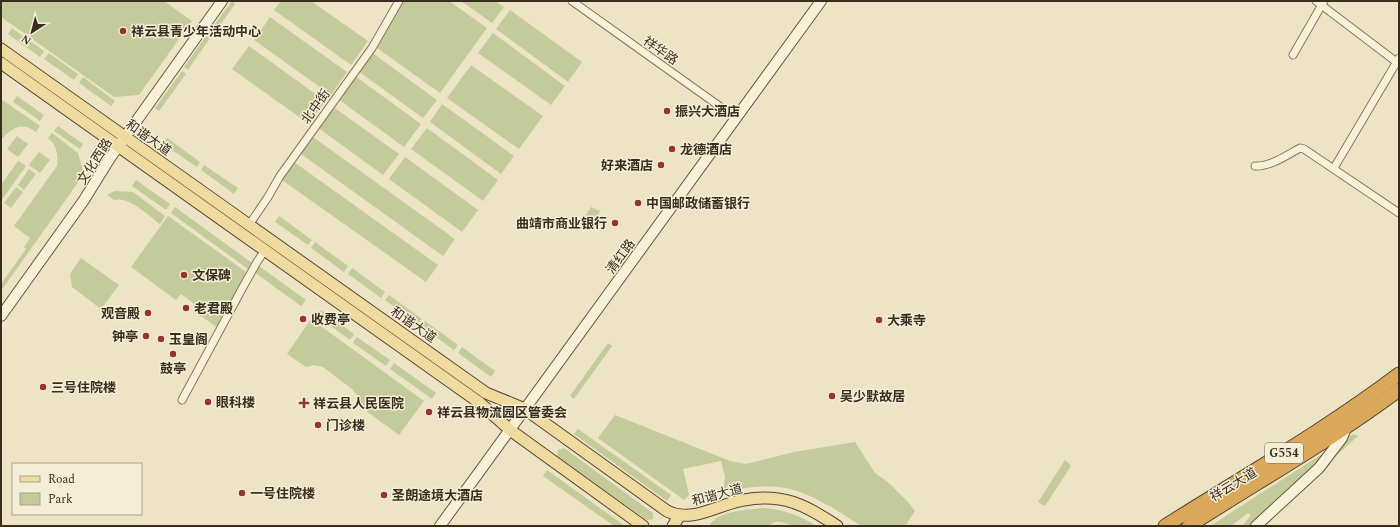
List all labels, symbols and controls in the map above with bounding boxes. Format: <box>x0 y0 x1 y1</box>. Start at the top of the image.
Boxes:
north arrow <box>12 12 52 52</box>
place label: 祥云县青少年活动中心 <box>131 22 261 42</box>
marker: 祥云县青少年活动中心 <box>118 26 128 36</box>
text: N <box>18 30 35 49</box>
street label: 祥华路 <box>639 31 682 70</box>
street label: 北中街 <box>296 85 335 128</box>
place label: 振兴大酒店 <box>675 102 740 122</box>
marker: 振兴大酒店 <box>662 106 672 116</box>
street label: 和谐大道 <box>121 115 175 161</box>
street label: 文化西路 <box>72 134 117 189</box>
place label: 龙德酒店 <box>680 140 732 160</box>
marker: 龙德酒店 <box>667 144 677 154</box>
place label: 好来酒店 <box>601 156 653 176</box>
marker: 好来酒店 <box>656 160 666 170</box>
place label: 中国邮政储蓄银行 <box>646 194 750 214</box>
marker: 中国邮政储蓄银行 <box>633 198 643 208</box>
place label: 曲靖市商业银行 <box>516 214 607 234</box>
marker: 曲靖市商业银行 <box>610 218 620 228</box>
street label: 清红路 <box>601 235 640 278</box>
place label: 文保碑 <box>192 266 231 286</box>
marker: 文保碑 <box>179 270 189 280</box>
place label: 老君殿 <box>194 299 233 319</box>
street label: 和谐大道 <box>386 302 440 348</box>
marker: 老君殿 <box>181 303 191 313</box>
place label: 观音殿 <box>101 304 140 324</box>
marker: 观音殿 <box>143 308 153 318</box>
place label: 收费亭 <box>311 310 350 330</box>
place label: 大乘寺 <box>887 311 926 331</box>
marker: 收费亭 <box>298 314 308 324</box>
marker: 大乘寺 <box>874 315 884 325</box>
place label: 钟亭 <box>112 327 138 347</box>
place label: 玉皇阁 <box>169 330 208 350</box>
marker: 钟亭 <box>141 331 151 341</box>
marker: 玉皇阁 <box>156 334 166 344</box>
marker: 鼓亭 <box>168 349 178 359</box>
place label: 鼓亭 <box>160 359 186 379</box>
place label: 三号住院楼 <box>51 378 116 398</box>
marker: 三号住院楼 <box>38 382 48 392</box>
place label: 吴少默故居 <box>840 387 905 407</box>
marker: 吴少默故居 <box>827 391 837 401</box>
place label: 眼科楼 <box>216 393 255 413</box>
place label: 祥云县人民医院 <box>313 394 404 414</box>
marker: 眼科楼 <box>203 397 213 407</box>
marker: 祥云县人民医院 <box>298 397 310 409</box>
place label: 祥云县物流园区管委会 <box>437 403 567 423</box>
marker: 祥云县物流园区管委会 <box>424 407 434 417</box>
place label: 门诊楼 <box>326 416 365 436</box>
marker: 门诊楼 <box>313 420 323 430</box>
road number: G554 <box>1265 443 1303 463</box>
legend <box>12 463 142 515</box>
street label: 祥云大道 <box>1206 463 1261 507</box>
text: Road <box>48 470 75 489</box>
street label: 和谐大道 <box>690 479 745 511</box>
place label: 一号住院楼 <box>250 484 315 504</box>
place label: 圣朗途境大酒店 <box>392 486 483 506</box>
marker: 一号住院楼 <box>237 488 247 498</box>
text: Park <box>48 490 73 509</box>
marker: 圣朗途境大酒店 <box>379 490 389 500</box>

